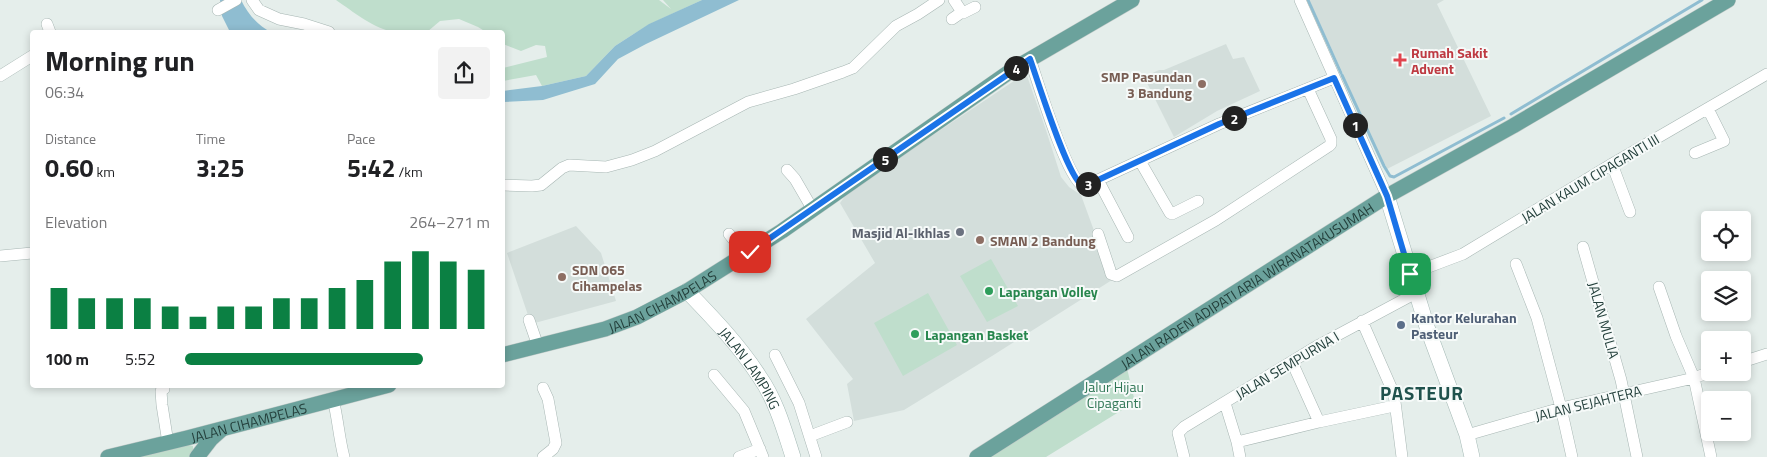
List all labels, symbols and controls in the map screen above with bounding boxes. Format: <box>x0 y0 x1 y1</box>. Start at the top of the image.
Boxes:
text: Morning run <box>45 39 195 82</box>
place label: Rumah Sakit Advent <box>1411 42 1488 79</box>
button: share <box>438 47 490 99</box>
marker: Rumah Sakit Advent <box>1393 53 1407 67</box>
pin: 4 <box>1004 56 1028 80</box>
text: 4 <box>1013 58 1020 79</box>
place label: SMP Pasundan 3 Bandung <box>1101 66 1193 103</box>
marker: SMP Pasundan 3 Bandung <box>1196 78 1208 90</box>
text: 06:34 <box>45 80 84 104</box>
pin: 2 <box>1222 106 1246 130</box>
text: 2 <box>1231 108 1238 129</box>
pin: 1 <box>1342 112 1368 138</box>
text: 1 <box>1352 115 1359 136</box>
text: Distance <box>45 128 96 149</box>
text: Time <box>196 128 225 149</box>
text: Pace <box>347 128 375 149</box>
street label: JALAN KAUM CIPAGANTI III <box>1517 128 1663 228</box>
pin: 5 <box>872 146 898 172</box>
text: 0.60 <box>45 149 93 187</box>
text: 3:25 <box>196 149 244 187</box>
text: 5:42 <box>347 149 395 187</box>
text: 5 <box>882 149 889 170</box>
text: km <box>93 161 115 182</box>
text: /km <box>395 161 423 182</box>
pin: 3 <box>1076 172 1100 196</box>
text: 3 <box>1085 174 1092 195</box>
street label: JALAN RADEN ADIPATI ARIA WIRANATAKUSUMAH <box>1116 197 1378 374</box>
text: Elevation <box>45 210 107 234</box>
text: 264–271 m <box>409 210 490 234</box>
map controls <box>1701 211 1751 441</box>
button: locate <box>1701 211 1751 261</box>
place label: Masjid Al-Ikhlas <box>852 222 950 243</box>
marker: Masjid Al-Ikhlas <box>954 226 966 238</box>
place label: SMAN 2 Bandung <box>990 230 1096 251</box>
pin <box>729 231 771 273</box>
marker: SMAN 2 Bandung <box>974 234 986 246</box>
icon: check <box>736 238 764 266</box>
pin <box>1389 253 1431 295</box>
place label: SDN 065 Cihampelas <box>572 259 643 296</box>
icon: arrive <box>1396 260 1424 288</box>
street label: JALAN CIHAMPELAS <box>605 265 720 337</box>
marker: SDN 065 Cihampelas <box>556 271 568 283</box>
button: layers <box>1701 271 1751 321</box>
street label: JALAN MULIA <box>1583 279 1625 362</box>
place label: Lapangan Volley <box>999 281 1098 302</box>
marker: Lapangan Volley <box>983 285 995 297</box>
place label: Kantor Kelurahan Pasteur <box>1411 307 1517 344</box>
marker: Kantor Kelurahan Pasteur <box>1395 319 1407 331</box>
street label: JALAN LAMPING <box>714 322 786 413</box>
place label: Lapangan Basket <box>925 324 1028 345</box>
street label: JALAN SEMPURNA I <box>1231 326 1343 404</box>
marker: Lapangan Basket <box>909 328 921 340</box>
button: + <box>1701 331 1751 381</box>
text: 100 m <box>45 347 89 371</box>
text: 5:52 <box>125 347 155 371</box>
park label: Jalur Hijau Cipaganti <box>1084 376 1144 413</box>
district label: PASTEUR <box>1380 378 1464 407</box>
street label: JALAN SEJAHTERA <box>1533 379 1644 426</box>
button: − <box>1701 391 1751 441</box>
street label: JALAN CIHAMPELAS <box>188 397 309 447</box>

